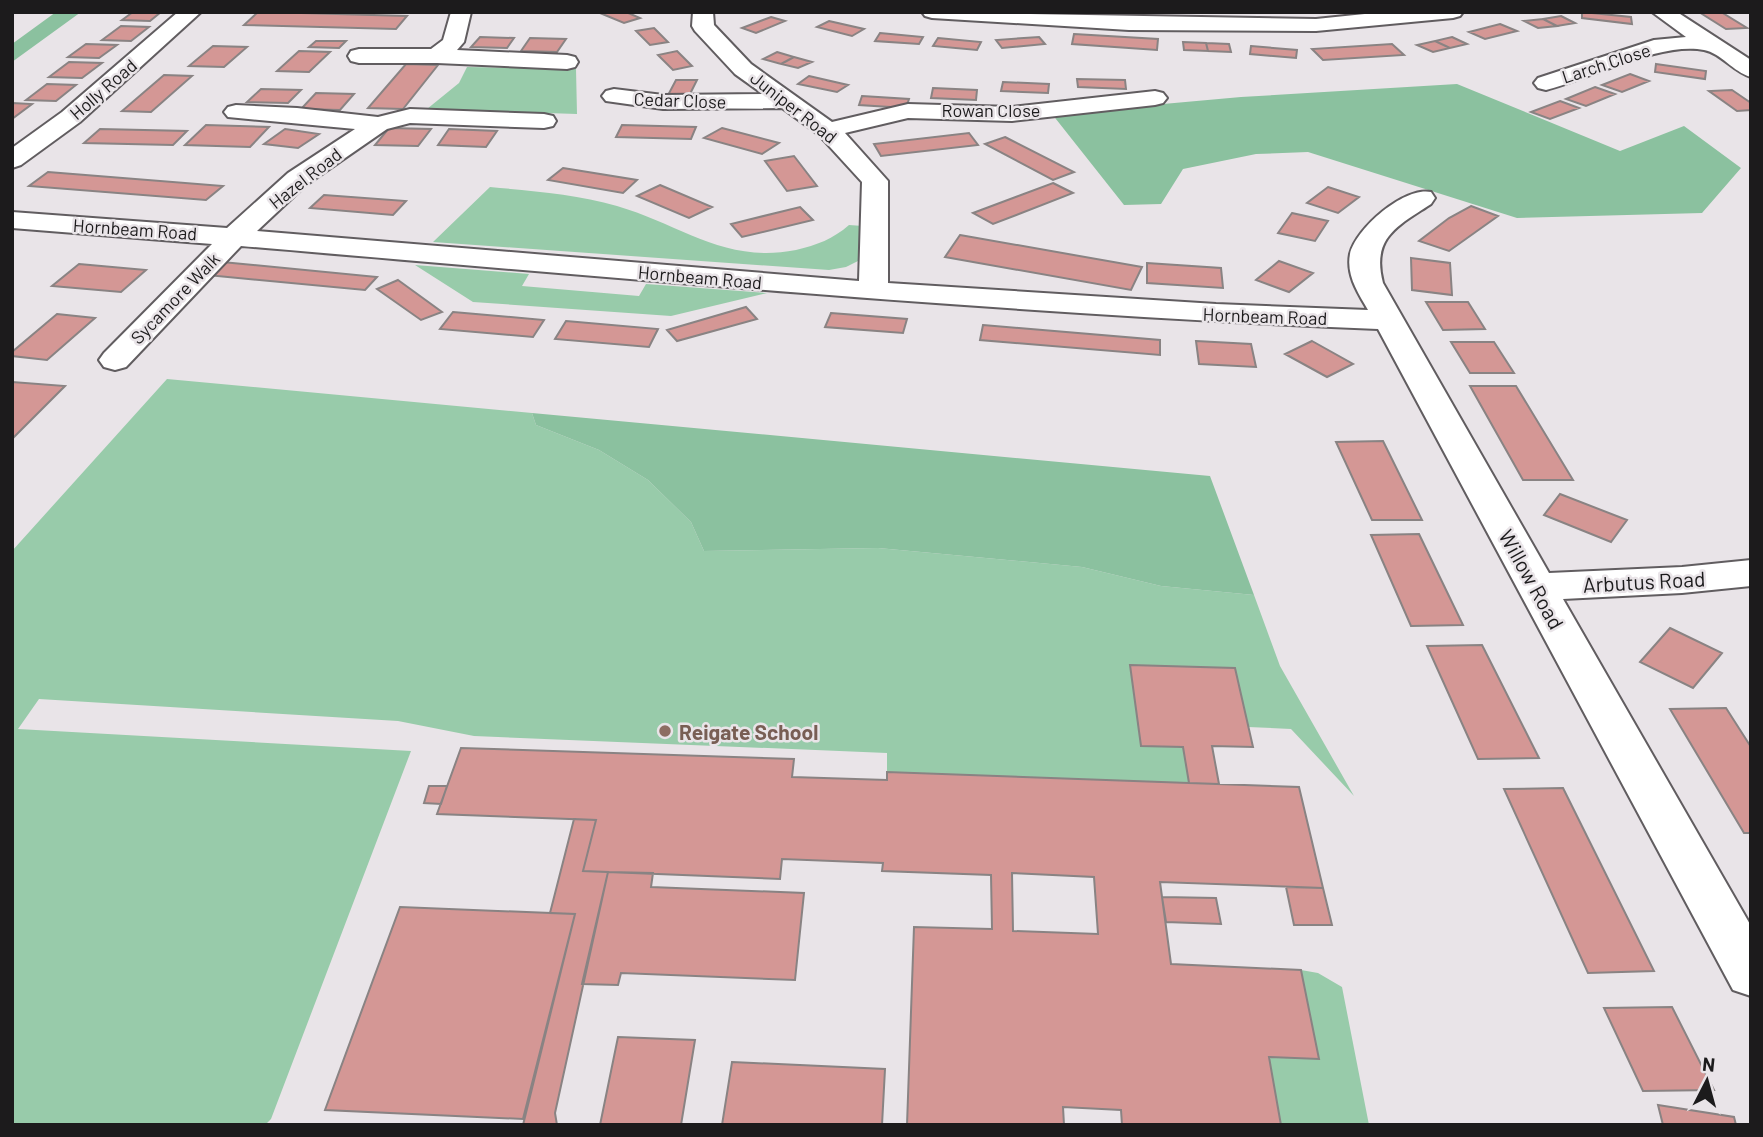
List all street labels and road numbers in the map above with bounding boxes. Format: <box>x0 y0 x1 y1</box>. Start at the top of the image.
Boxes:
street label: Larch Close <box>1559 38 1653 88</box>
street label: Holly Road <box>65 54 141 124</box>
street label: Juniper Road <box>746 66 842 148</box>
street label: Cedar Close <box>633 87 727 113</box>
street label: Rowan Close <box>942 99 1040 121</box>
street label: Hazel Road <box>264 143 346 213</box>
street label: Hornbeam Road <box>72 214 198 244</box>
street label: Sycamore Walk <box>126 248 224 348</box>
street label: Hornbeam Road <box>637 261 763 293</box>
street label: Hornbeam Road <box>1202 303 1328 329</box>
street label: Willow Road <box>1494 525 1570 633</box>
street label: Arbutus Road <box>1582 565 1706 597</box>

